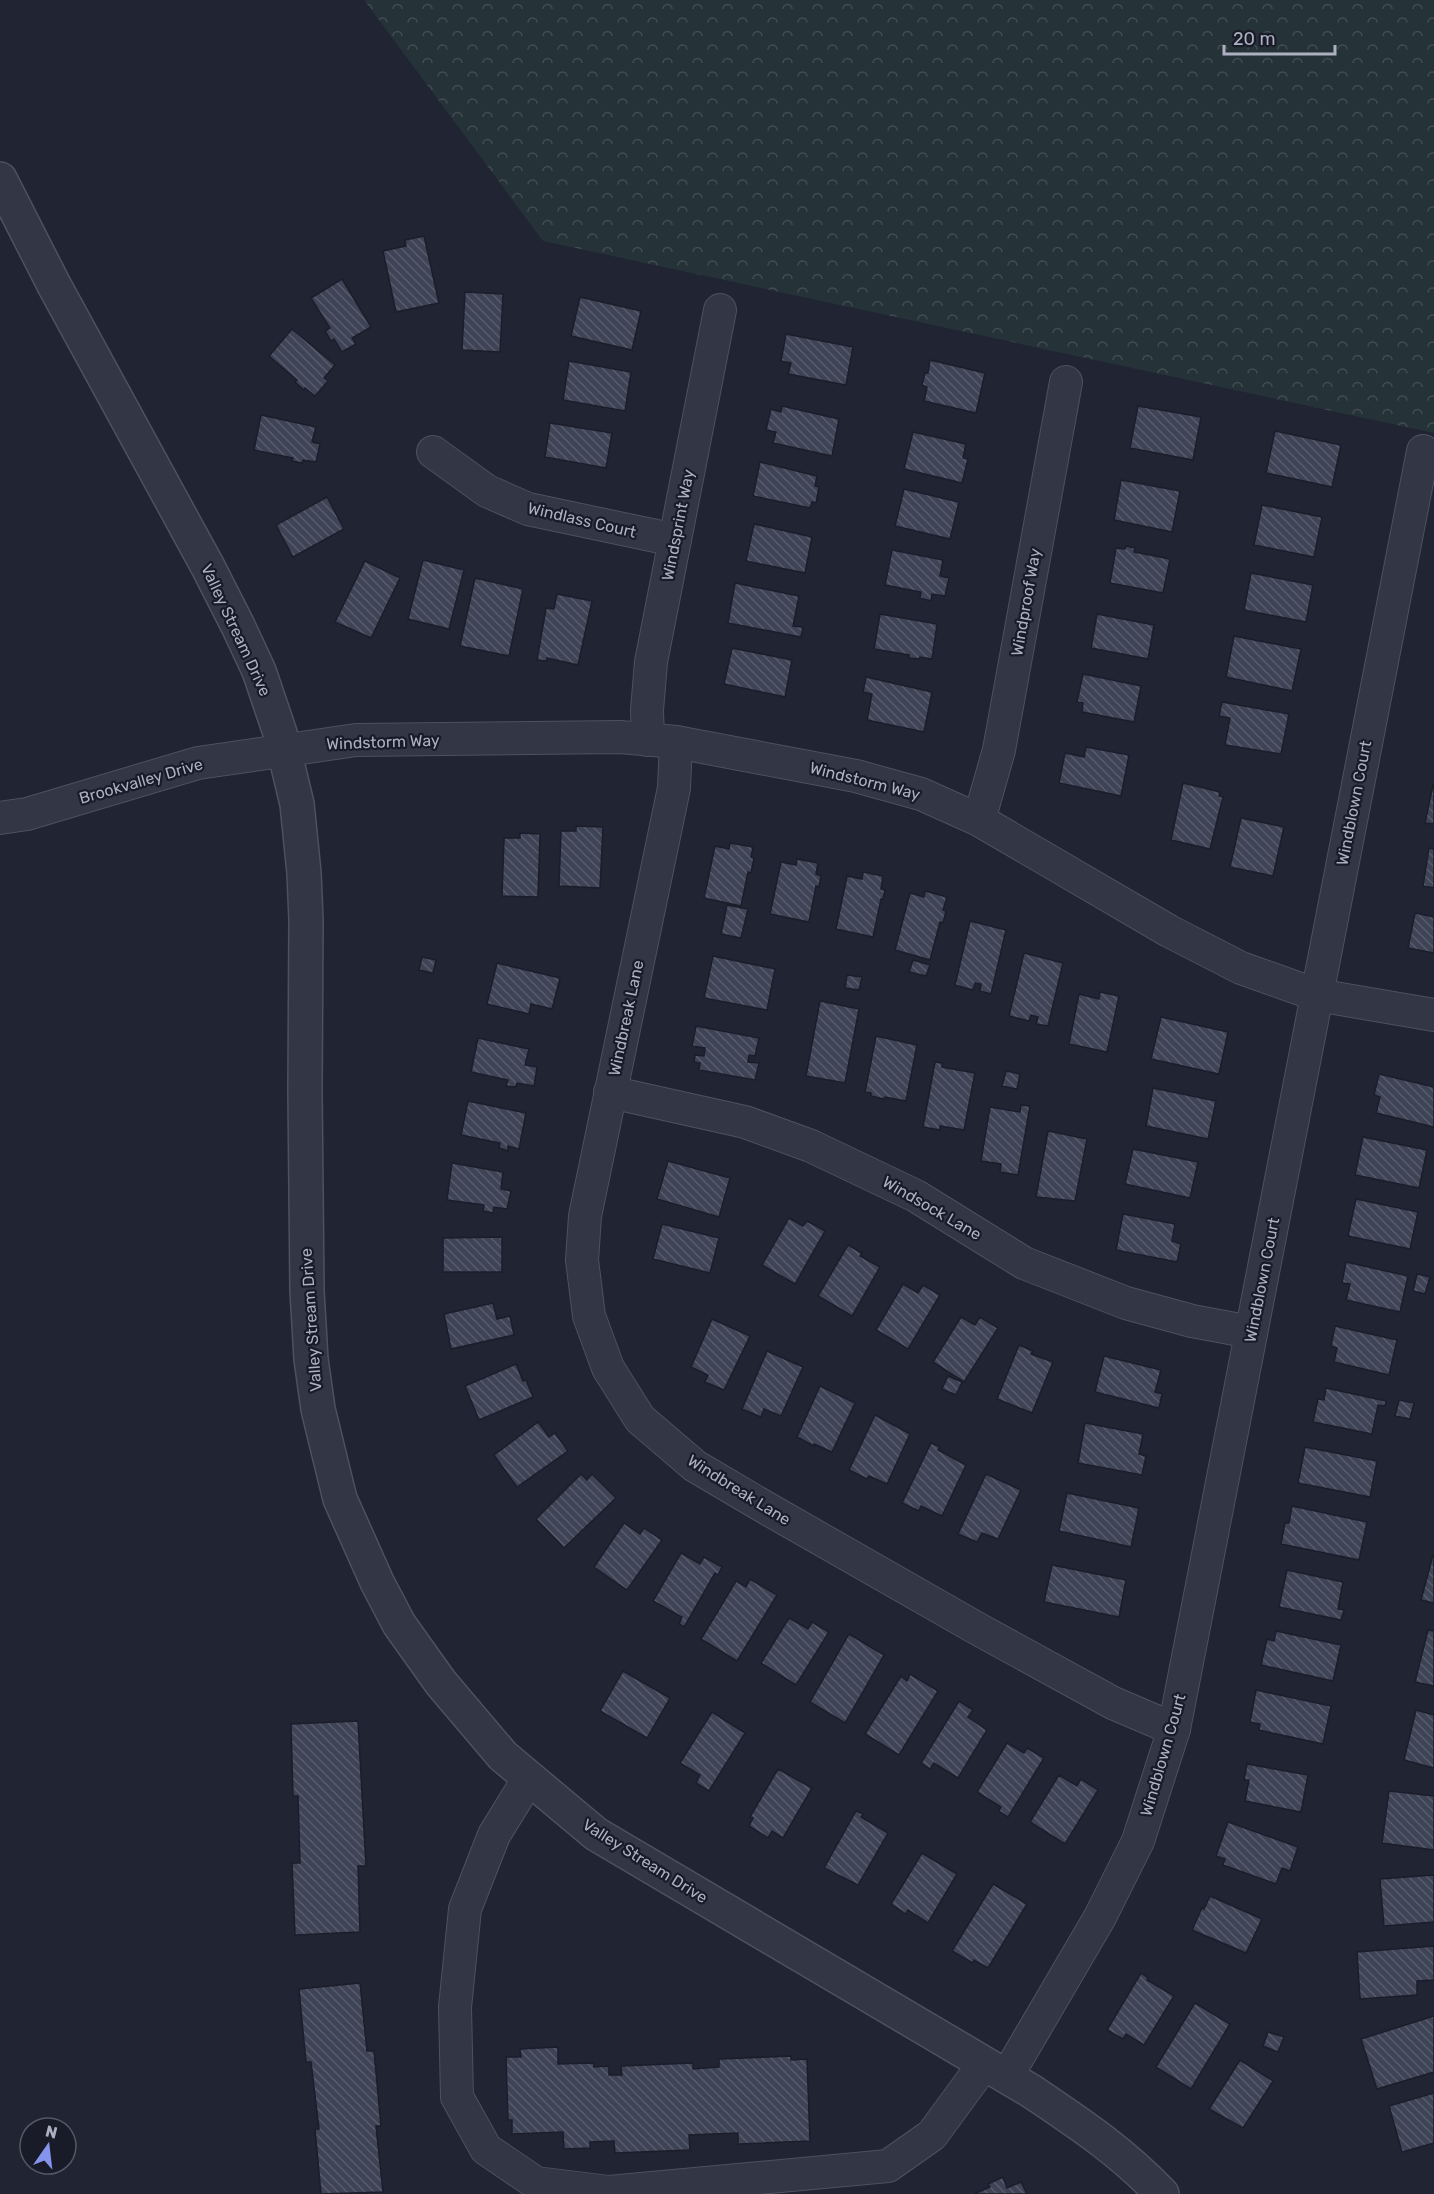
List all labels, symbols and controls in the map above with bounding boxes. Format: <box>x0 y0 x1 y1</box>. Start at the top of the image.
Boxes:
scale bar <box>1224 18 1335 56</box>
text: 20 m <box>1233 28 1275 50</box>
street label: Windsprint Way <box>658 468 698 582</box>
street label: Windlass Court <box>526 498 638 542</box>
street label: Windproof Way <box>1007 546 1045 657</box>
street label: Valley Stream Drive <box>197 561 275 699</box>
street label: Windstorm Way <box>326 731 440 753</box>
street label: Windblown Court <box>1333 739 1375 867</box>
street label: Brookvalley Drive <box>77 754 205 808</box>
street label: Windstorm Way <box>808 758 922 804</box>
street label: Windbreak Lane <box>604 958 648 1078</box>
street label: Windsock Lane <box>879 1172 985 1244</box>
street label: Windblown Court <box>1241 1216 1283 1344</box>
street label: Valley Stream Drive <box>297 1248 325 1392</box>
street label: Windbreak Lane <box>684 1451 794 1529</box>
street label: Windblown Court <box>1136 1692 1190 1818</box>
street label: Valley Stream Drive <box>579 1815 711 1907</box>
north arrow <box>18 2116 78 2176</box>
text: N <box>44 2121 59 2143</box>

